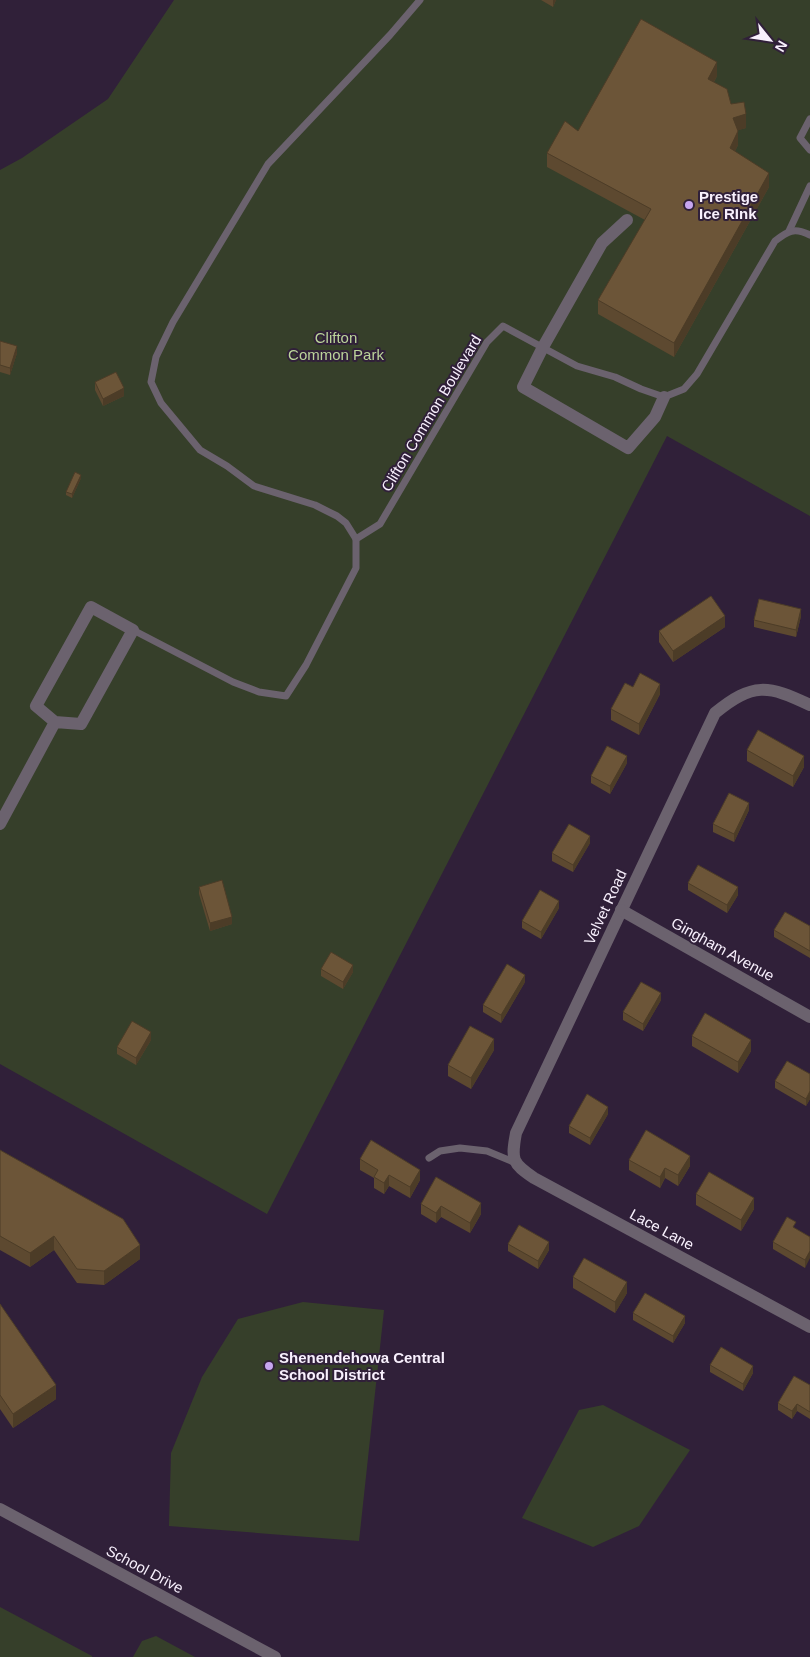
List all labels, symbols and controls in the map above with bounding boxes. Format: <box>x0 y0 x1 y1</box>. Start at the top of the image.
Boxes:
north arrow <box>745 15 795 65</box>
text: N <box>772 38 791 55</box>
place label: Prestige Ice RInk <box>699 188 758 222</box>
marker: Prestige Ice RInk <box>683 199 695 211</box>
park label: Clifton Common Park <box>288 329 384 363</box>
street label: Clifton Common Boulevard <box>378 332 484 494</box>
street label: Velvet Road <box>580 867 630 947</box>
street label: Gingham Avenue <box>669 914 777 984</box>
street label: Lace Lane <box>627 1205 697 1253</box>
place label: Shenendehowa Central School District <box>279 1349 445 1383</box>
marker: Shenendehowa Central School District <box>263 1360 275 1372</box>
street label: School Drive <box>103 1542 187 1596</box>

